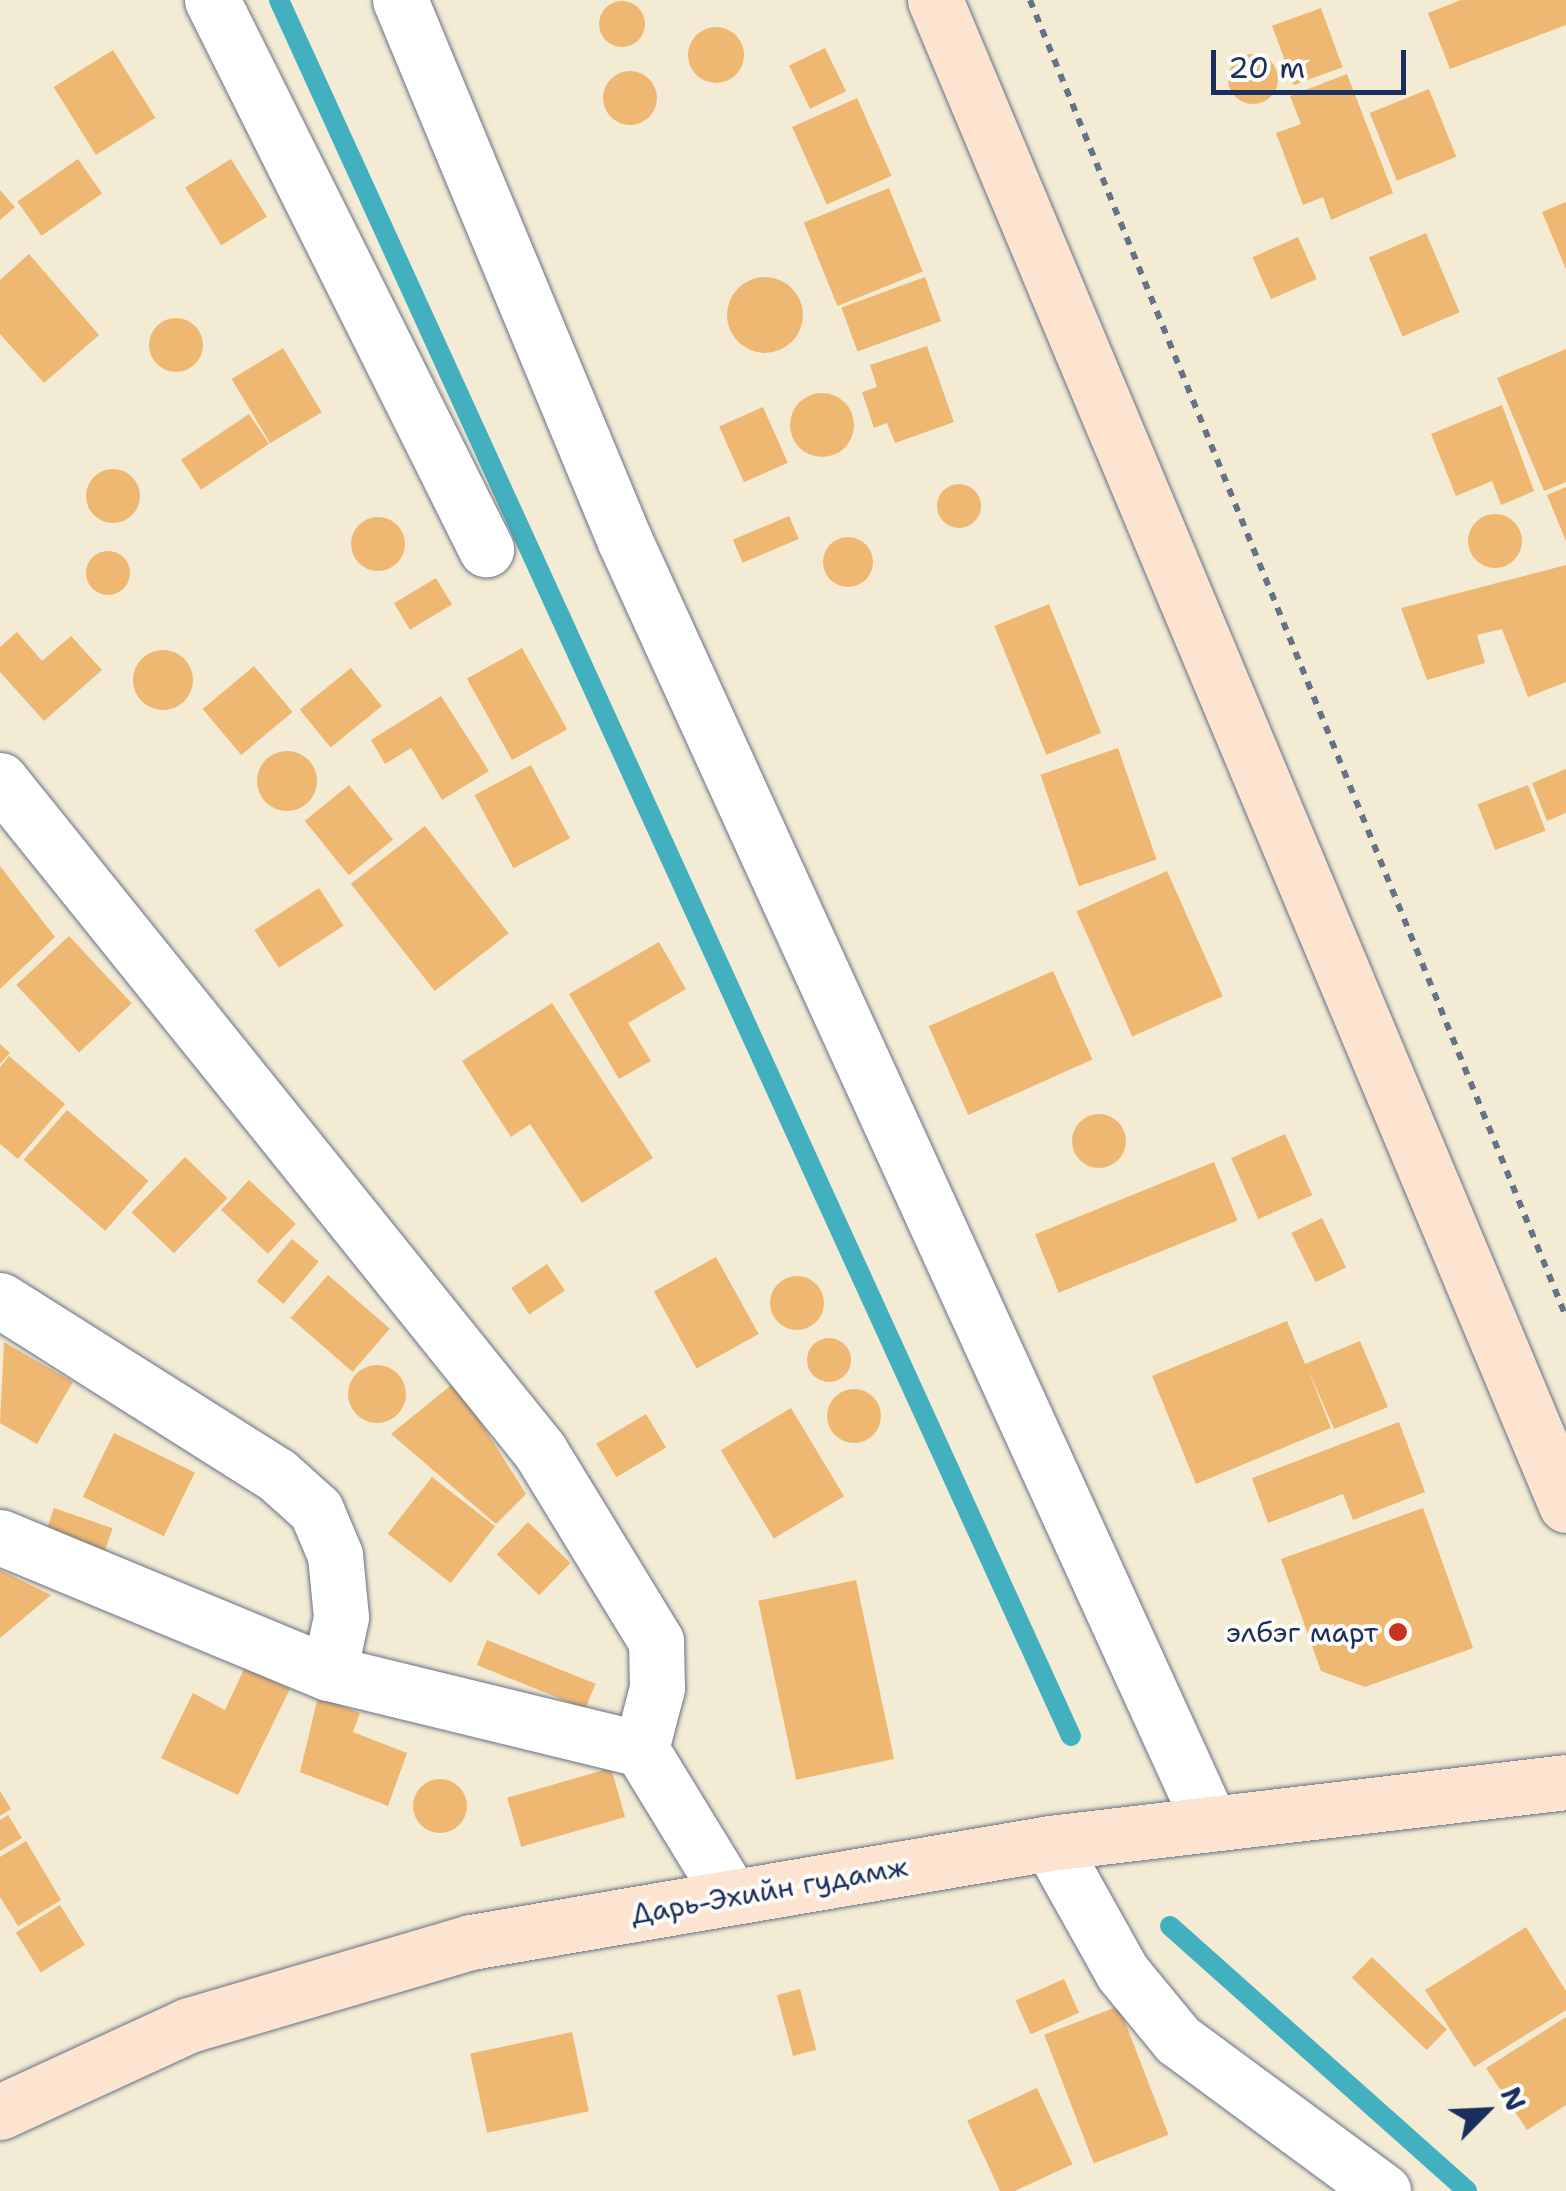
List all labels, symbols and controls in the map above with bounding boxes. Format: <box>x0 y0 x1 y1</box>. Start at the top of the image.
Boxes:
scale bar <box>1216 30 1411 92</box>
text: 20 m <box>1228 47 1305 88</box>
place label: элбэг март <box>1226 1615 1378 1649</box>
marker: элбэг март <box>1387 1621 1409 1643</box>
street label: Дарь-Эхийн гудамж <box>628 1849 910 1931</box>
north arrow <box>1436 2061 1536 2161</box>
text: N <box>1492 2081 1535 2117</box>

